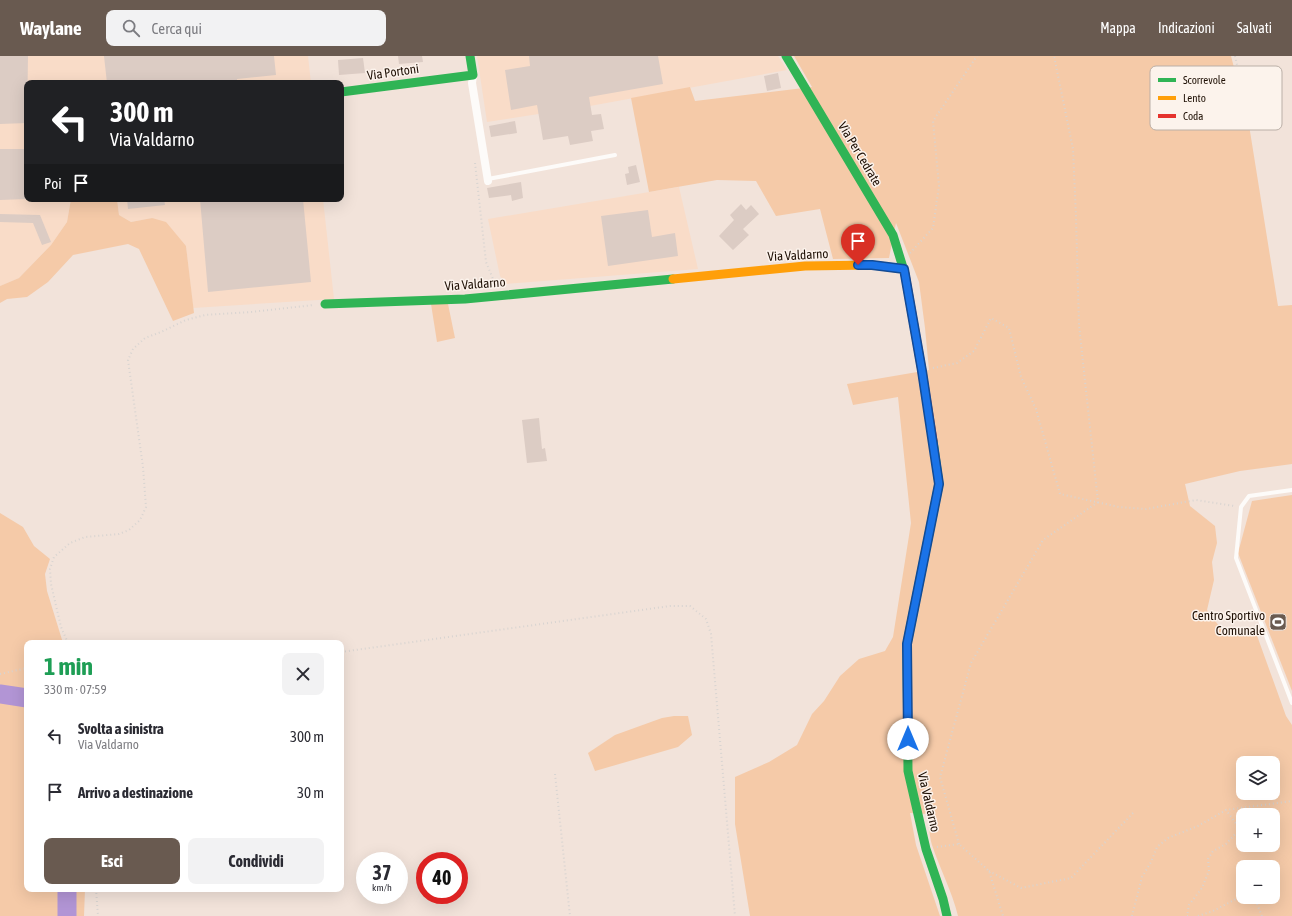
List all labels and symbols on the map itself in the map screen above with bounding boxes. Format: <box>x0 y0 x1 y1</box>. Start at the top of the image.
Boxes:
street label: Via Portoni <box>366 61 420 83</box>
legend <box>1150 66 1282 130</box>
text: Scorrevole <box>1183 74 1226 86</box>
text: Lento <box>1183 92 1206 104</box>
text: Coda <box>1183 110 1203 122</box>
street label: Via Per Cedrate <box>835 119 885 189</box>
pin <box>841 224 875 265</box>
street label: Via Valdarno <box>767 246 829 264</box>
street label: Via Valdarno <box>444 274 506 294</box>
place label: Centro Sportivo Comunale <box>1192 608 1265 638</box>
sports icon: Centro Sportivo Comunale <box>1268 612 1288 632</box>
position arrow <box>887 718 929 760</box>
street label: Via Valdarno <box>915 771 943 833</box>
speed limit sign: 40 <box>416 852 468 904</box>

